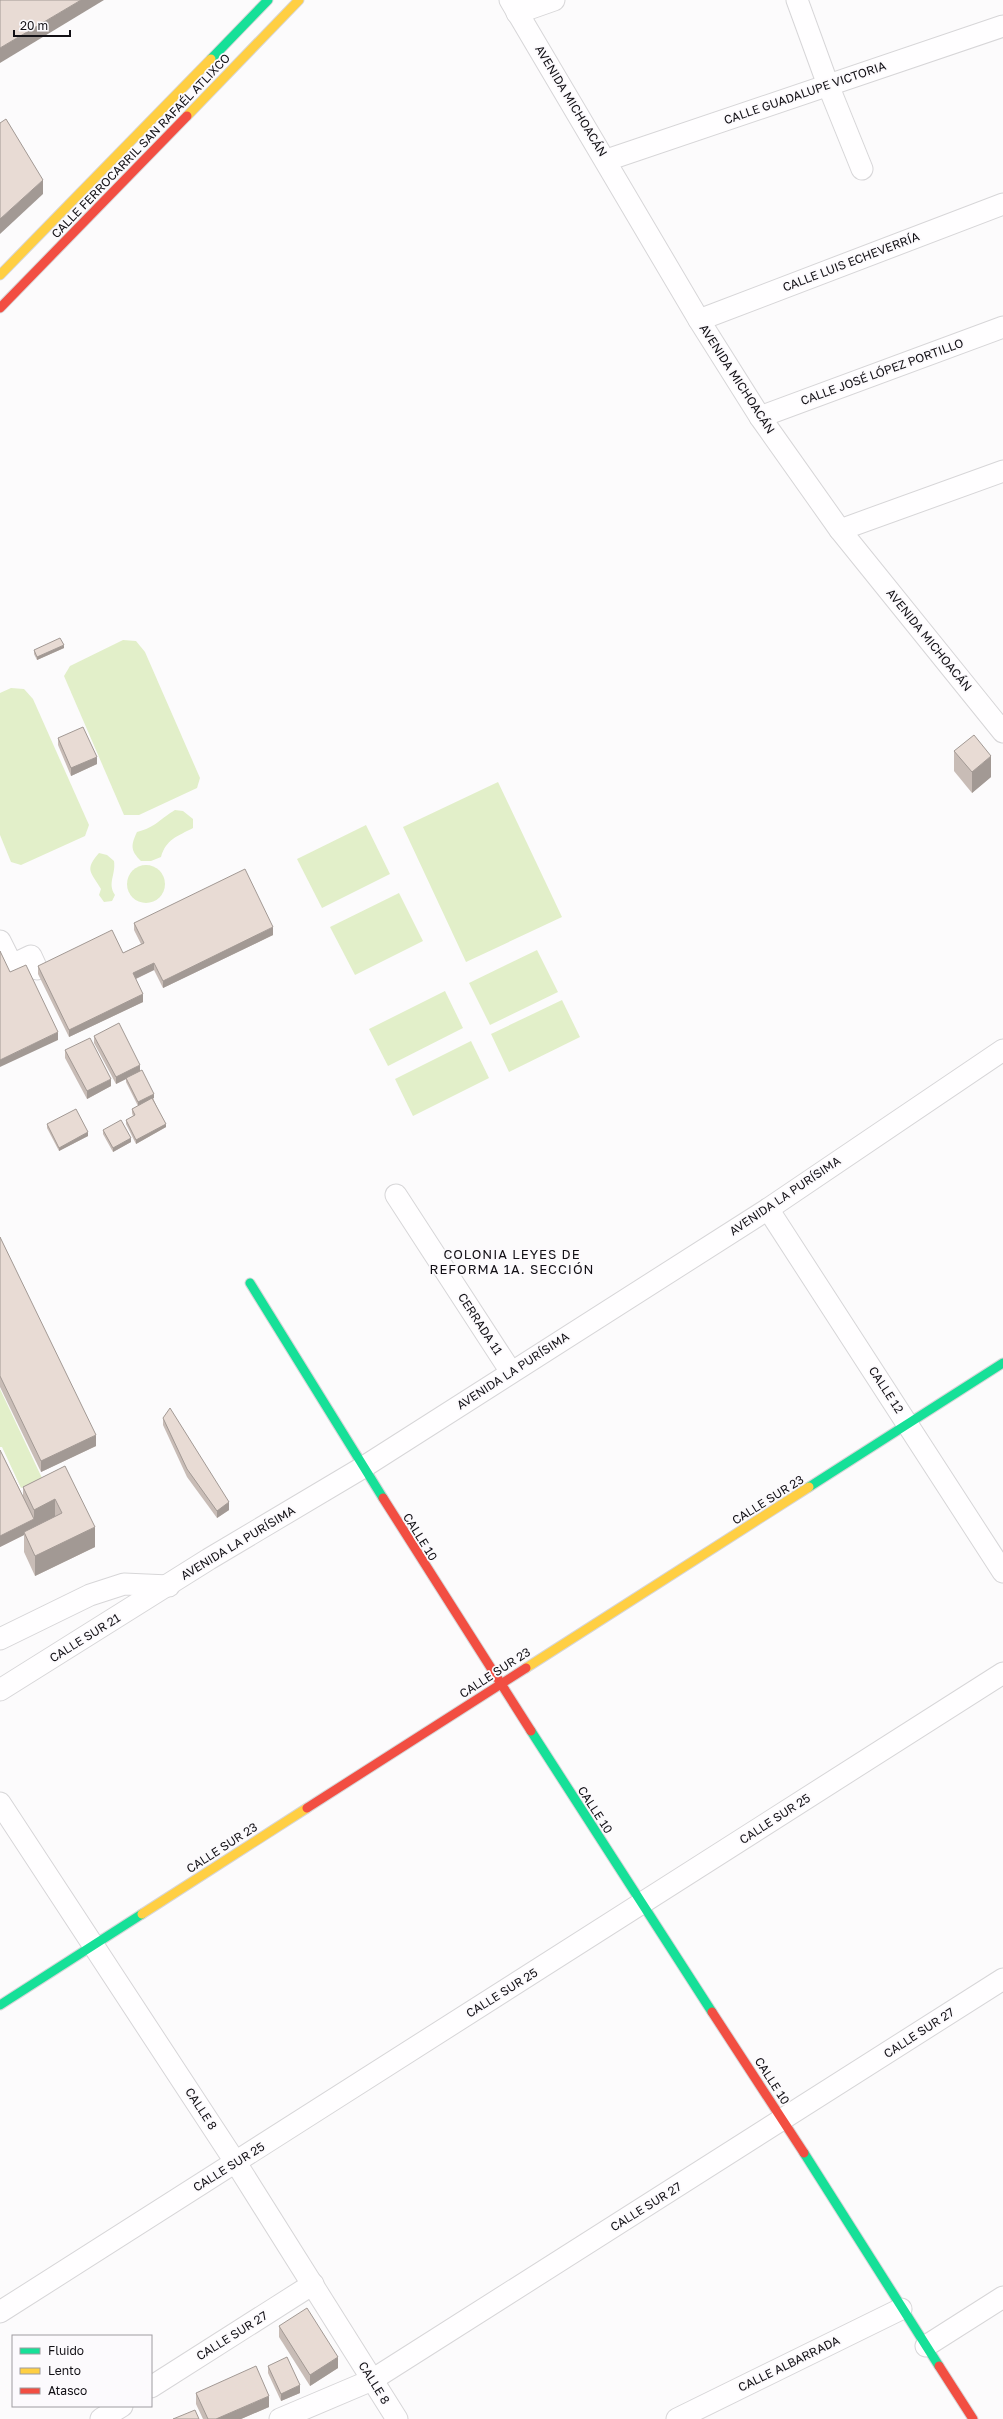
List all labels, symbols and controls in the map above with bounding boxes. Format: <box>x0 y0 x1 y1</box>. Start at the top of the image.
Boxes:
scale bar <box>14 12 70 38</box>
text: 20 m <box>20 18 48 33</box>
street label: AVENIDA MICHOACÁN <box>532 42 611 159</box>
street label: CALLE FERROCARRIL SAN RAFAÉL ATLIXCO <box>48 50 233 241</box>
street label: CALLE GUADALUPE VICTORIA <box>722 58 888 127</box>
street label: CALLE LUIS ECHEVERRÍA <box>780 229 921 295</box>
street label: AVENIDA MICHOACÁN <box>696 321 778 436</box>
street label: CALLE JOSÉ LÓPEZ PORTILLO <box>798 335 965 408</box>
street label: AVENIDA MICHOACÁN <box>883 585 975 694</box>
street label: AVENIDA LA PURÍSIMA <box>726 1153 843 1238</box>
district label: COLONIA LEYES DE REFORMA 1A. SECCIÓN <box>430 1246 594 1277</box>
street label: CERRADA 11 <box>455 1290 506 1358</box>
street label: AVENIDA LA PURÍSIMA <box>454 1329 572 1413</box>
street label: CALLE 12 <box>866 1364 907 1416</box>
street label: CALLE SUR 23 <box>729 1472 806 1528</box>
street label: AVENIDA LA PURÍSIMA <box>178 1502 298 1583</box>
street label: CALLE 10 <box>400 1510 441 1563</box>
street label: CALLE SUR 21 <box>47 1610 123 1665</box>
street label: CALLE SUR 23 <box>456 1644 533 1701</box>
street label: CALLE 10 <box>575 1783 616 1836</box>
street label: CALLE SUR 25 <box>736 1790 813 1847</box>
street label: CALLE SUR 23 <box>183 1819 260 1876</box>
street label: CALLE SUR 25 <box>463 1965 540 2021</box>
street label: CALLE SUR 27 <box>881 2004 957 2061</box>
street label: CALLE 10 <box>752 2054 793 2107</box>
street label: CALLE 8 <box>182 2085 221 2133</box>
street label: CALLE SUR 25 <box>190 2139 267 2195</box>
street label: CALLE SUR 27 <box>607 2179 684 2234</box>
street label: CALLE SUR 27 <box>193 2308 270 2363</box>
street label: CALLE ALBARRADA <box>735 2332 842 2395</box>
legend <box>12 2335 152 2407</box>
text: Fluido <box>48 2343 84 2358</box>
street label: CALLE 8 <box>356 2359 393 2407</box>
text: Lento <box>48 2363 81 2378</box>
text: Atasco <box>48 2383 87 2398</box>

